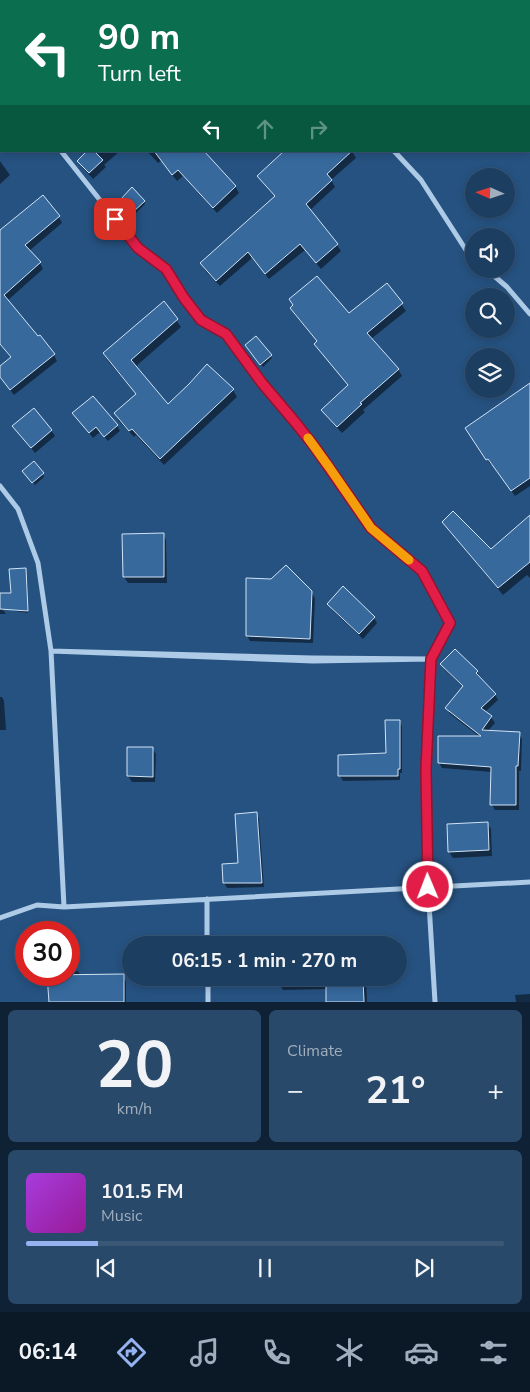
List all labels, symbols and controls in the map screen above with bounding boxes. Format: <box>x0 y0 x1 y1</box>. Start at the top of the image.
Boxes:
text: 90 m <box>98 14 180 61</box>
icon: left <box>15 20 80 85</box>
text: Turn left <box>98 59 181 89</box>
icon: left <box>198 115 226 143</box>
icon: ahead <box>251 115 279 143</box>
icon: right <box>304 115 332 143</box>
north arrow <box>465 168 515 218</box>
map controls <box>465 168 515 398</box>
pin <box>94 198 136 240</box>
icon: arrive <box>101 205 129 233</box>
button: sound <box>465 228 515 278</box>
button: search <box>465 288 515 338</box>
button: layers <box>465 348 515 398</box>
position arrow <box>401 860 453 912</box>
speed limit sign: 30 <box>15 921 80 986</box>
text: 06:15 · 1 min · 270 m <box>172 948 357 974</box>
text: 20 <box>95 1021 174 1110</box>
text: Climate <box>287 1040 342 1062</box>
text: 21° <box>365 1065 426 1116</box>
text: − <box>287 1072 304 1110</box>
text: + <box>487 1072 504 1110</box>
text: km/h <box>117 1098 152 1120</box>
text: 101.5 FM <box>101 1179 184 1205</box>
text: Music <box>101 1205 142 1227</box>
icon: previous <box>92 1254 120 1282</box>
icon: pause <box>251 1254 279 1282</box>
icon: next <box>410 1254 438 1282</box>
icon: directions <box>114 1335 149 1370</box>
icon: music <box>187 1335 222 1370</box>
icon: phone <box>259 1335 294 1370</box>
icon: climate <box>332 1335 367 1370</box>
icon: car <box>404 1335 439 1370</box>
icon: filters <box>476 1335 511 1370</box>
text: 06:14 <box>19 1337 77 1367</box>

